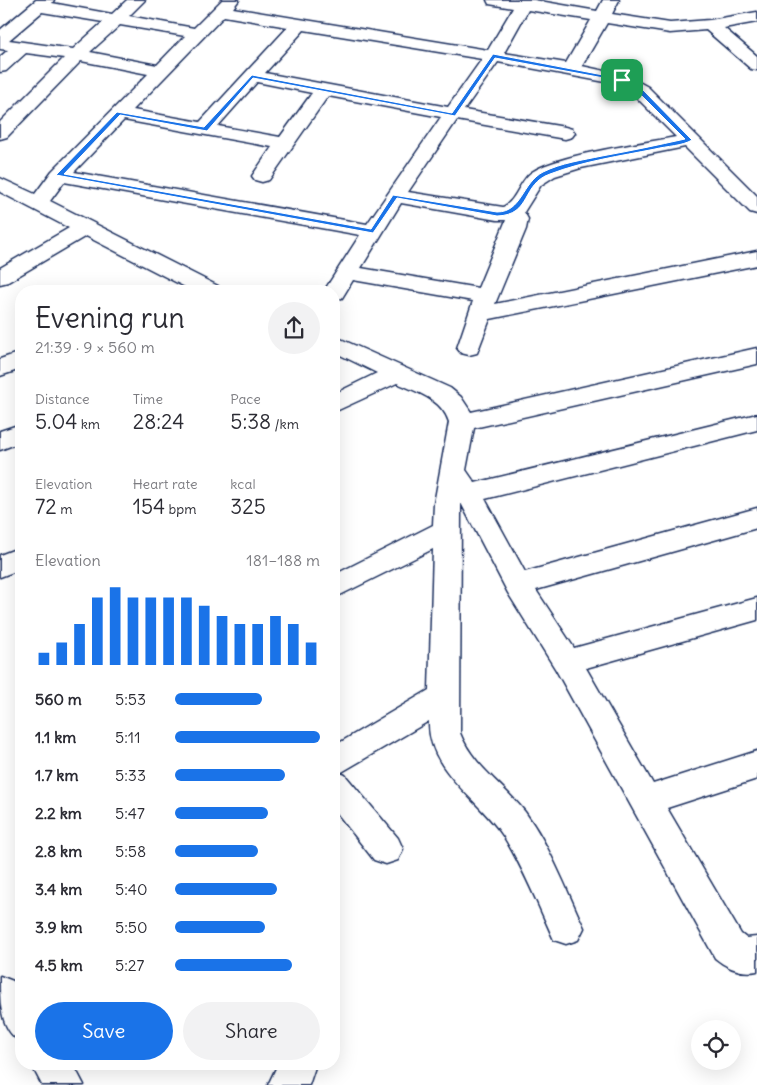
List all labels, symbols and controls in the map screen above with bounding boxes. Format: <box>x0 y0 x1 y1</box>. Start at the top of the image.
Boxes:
pin <box>601 59 643 101</box>
icon: arrive <box>608 66 636 94</box>
text: Evening run <box>35 300 185 336</box>
button: share <box>268 302 320 354</box>
text: 21:39 · 9 × 560 m <box>35 337 155 357</box>
text: Distance <box>35 390 90 408</box>
text: Time <box>133 390 163 408</box>
text: Pace <box>230 390 261 408</box>
text: 5.04 <box>35 408 77 435</box>
text: 28:24 <box>133 408 184 435</box>
text: 5:38 <box>230 408 271 435</box>
text: km <box>77 415 100 433</box>
text: /km <box>271 415 299 433</box>
text: Elevation <box>35 475 92 493</box>
text: Heart rate <box>133 475 198 493</box>
text: kcal <box>230 475 256 493</box>
text: 72 <box>35 493 57 520</box>
text: 154 <box>133 493 165 520</box>
text: 325 <box>230 493 266 520</box>
text: m <box>57 500 72 518</box>
text: bpm <box>165 500 197 518</box>
text: Elevation <box>35 550 101 570</box>
text: 181–188 m <box>246 550 320 570</box>
text: 560 m <box>35 689 82 709</box>
text: 5:53 <box>115 689 146 709</box>
text: 1.1 km <box>35 727 76 747</box>
text: 5:11 <box>115 727 141 747</box>
text: 1.7 km <box>35 765 79 785</box>
text: 5:33 <box>115 765 146 785</box>
text: 2.2 km <box>35 803 82 823</box>
text: 5:47 <box>115 803 145 823</box>
text: 2.8 km <box>35 841 82 861</box>
text: 5:58 <box>115 841 146 861</box>
text: 3.4 km <box>35 879 82 899</box>
text: 5:40 <box>115 879 148 899</box>
text: 3.9 km <box>35 917 83 937</box>
text: 5:50 <box>115 917 148 937</box>
text: 4.5 km <box>35 955 83 975</box>
text: 5:27 <box>115 955 144 975</box>
button: Save <box>35 1002 173 1060</box>
button: Share <box>183 1002 320 1060</box>
map controls <box>691 1020 741 1070</box>
button: locate <box>691 1020 741 1070</box>

